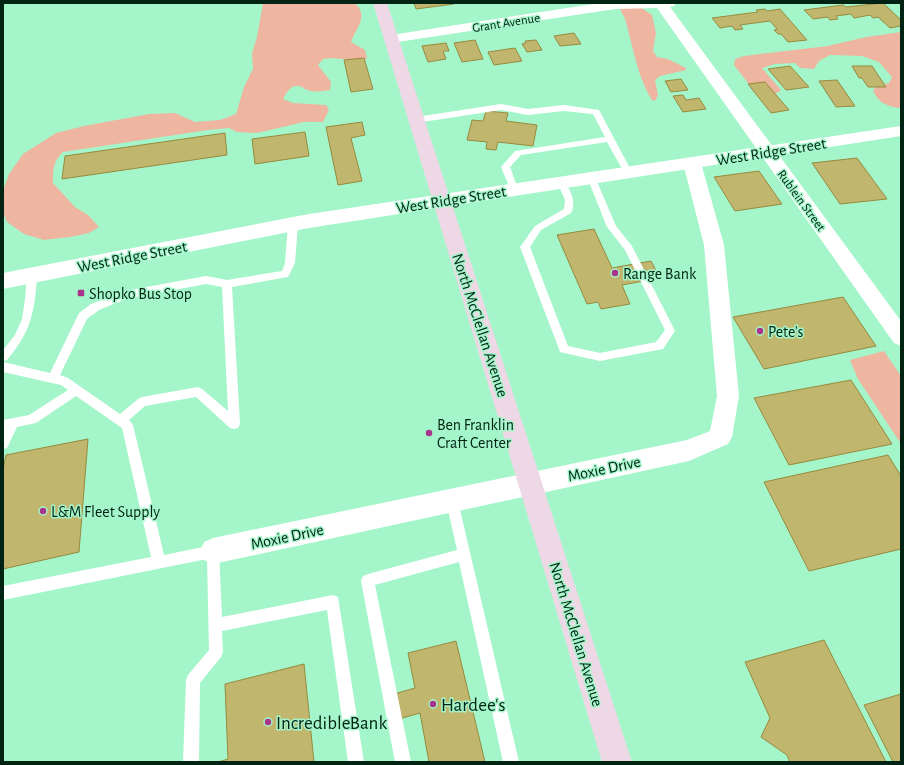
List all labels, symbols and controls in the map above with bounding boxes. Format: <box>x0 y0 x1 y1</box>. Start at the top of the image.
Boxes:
street label: Grant Avenue <box>471 12 541 35</box>
street label: West Ridge Street <box>715 135 827 169</box>
street label: Rublein Street <box>774 168 827 234</box>
street label: West Ridge Street <box>395 183 507 217</box>
street label: West Ridge Street <box>76 239 188 275</box>
street label: North McClellan Avenue <box>449 251 511 399</box>
place label: Range Bank <box>623 266 697 282</box>
marker: Range Bank <box>610 268 620 278</box>
place label: Shopko Bus Stop <box>89 286 192 302</box>
marker: Shopko Bus Stop <box>76 288 86 298</box>
place label: Pete's <box>768 324 804 340</box>
marker: Pete's <box>755 326 765 336</box>
place label: Ben Franklin Craft Center <box>437 417 514 451</box>
marker: Ben Franklin Craft Center <box>424 428 434 438</box>
street label: Moxie Drive <box>566 453 642 485</box>
place label: L&M Fleet Supply <box>51 504 160 521</box>
marker: L&M Fleet Supply <box>38 506 48 516</box>
street label: Moxie Drive <box>249 521 325 553</box>
street label: North McClellan Avenue <box>546 560 606 709</box>
place label: Hardee's <box>441 696 505 715</box>
marker: Hardee's <box>428 699 438 709</box>
place label: IncredibleBank <box>276 714 387 733</box>
marker: IncredibleBank <box>263 717 273 727</box>

